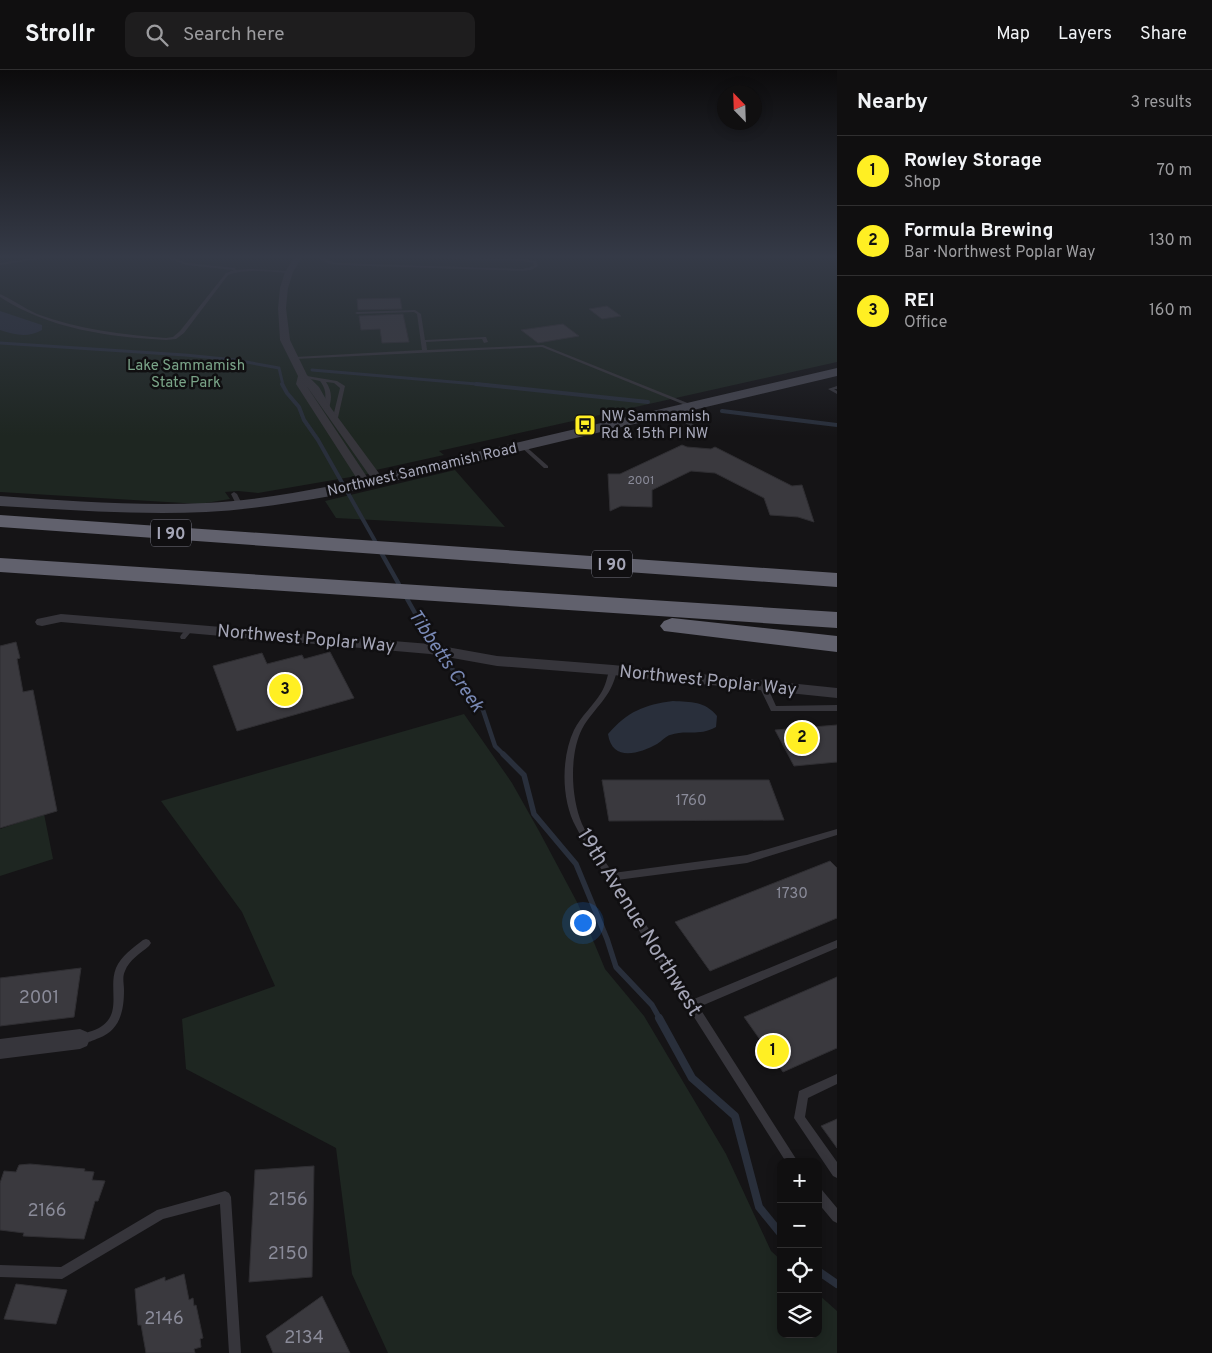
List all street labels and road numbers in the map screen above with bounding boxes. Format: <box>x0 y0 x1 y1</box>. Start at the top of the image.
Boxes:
street label: Northwest Sammamish Road <box>326 439 519 502</box>
road number: I 90 <box>151 519 191 546</box>
road number: I 90 <box>592 550 632 578</box>
street label: Northwest Poplar Way <box>216 620 396 659</box>
street label: Northwest Poplar Way <box>618 661 798 702</box>
street label: 19th Avenue Northwest <box>570 824 708 1022</box>

